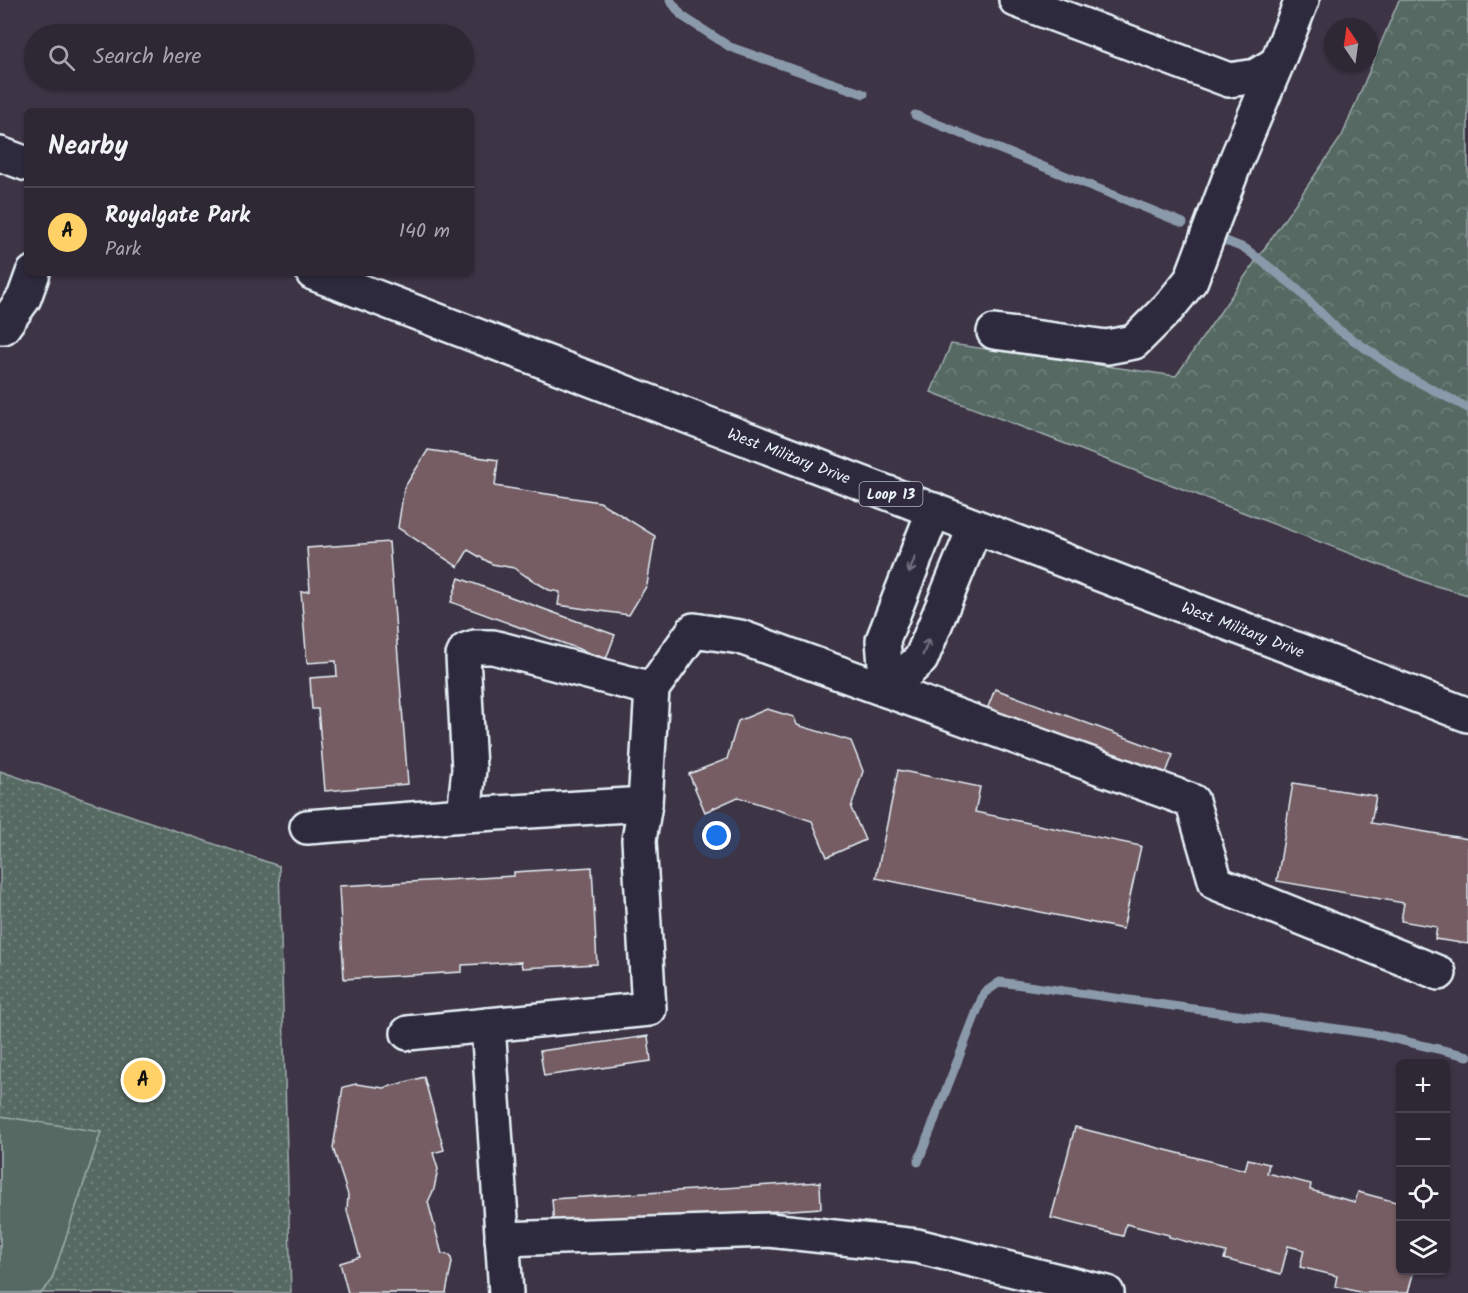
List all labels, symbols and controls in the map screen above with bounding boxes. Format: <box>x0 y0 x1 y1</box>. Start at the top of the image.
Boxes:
north arrow <box>1324 18 1378 72</box>
search box <box>24 24 474 90</box>
text: Search here <box>93 40 201 75</box>
icon: search <box>45 41 78 74</box>
text: Nearby <box>48 126 128 168</box>
text: Royalgate Park <box>105 199 250 234</box>
text: A <box>61 216 74 248</box>
text: 140 m <box>399 216 450 248</box>
text: Park <box>105 234 141 266</box>
street label: West Military Drive <box>724 422 854 492</box>
road number: Loop 13 <box>860 482 922 506</box>
one-way arrow <box>906 555 917 573</box>
street label: West Military Drive <box>1178 596 1308 665</box>
one-way arrow <box>921 639 932 657</box>
your location <box>702 821 731 850</box>
pin: A <box>124 1058 162 1102</box>
map controls <box>1396 1059 1450 1275</box>
button: + <box>1396 1059 1450 1113</box>
button: − <box>1396 1113 1450 1167</box>
button: locate <box>1396 1167 1450 1221</box>
button: layers <box>1396 1221 1450 1275</box>

